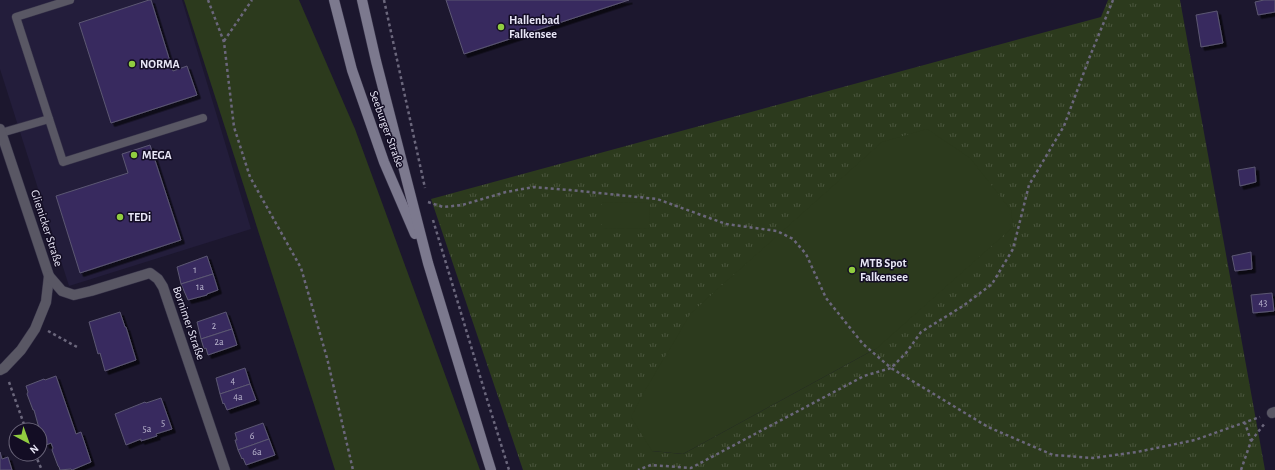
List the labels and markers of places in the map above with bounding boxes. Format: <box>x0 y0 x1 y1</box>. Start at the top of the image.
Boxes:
place label: Hallenbad Falkensee <box>509 14 560 40</box>
marker: Hallenbad Falkensee <box>496 22 506 32</box>
place label: NORMA <box>140 58 181 70</box>
marker: NORMA <box>127 59 137 69</box>
place label: MEGA <box>142 149 173 161</box>
marker: MEGA <box>129 150 139 160</box>
place label: TEDi <box>128 211 151 223</box>
marker: TEDi <box>115 212 125 222</box>
place label: MTB Spot Falkensee <box>860 257 908 283</box>
marker: MTB Spot Falkensee <box>847 265 857 275</box>

